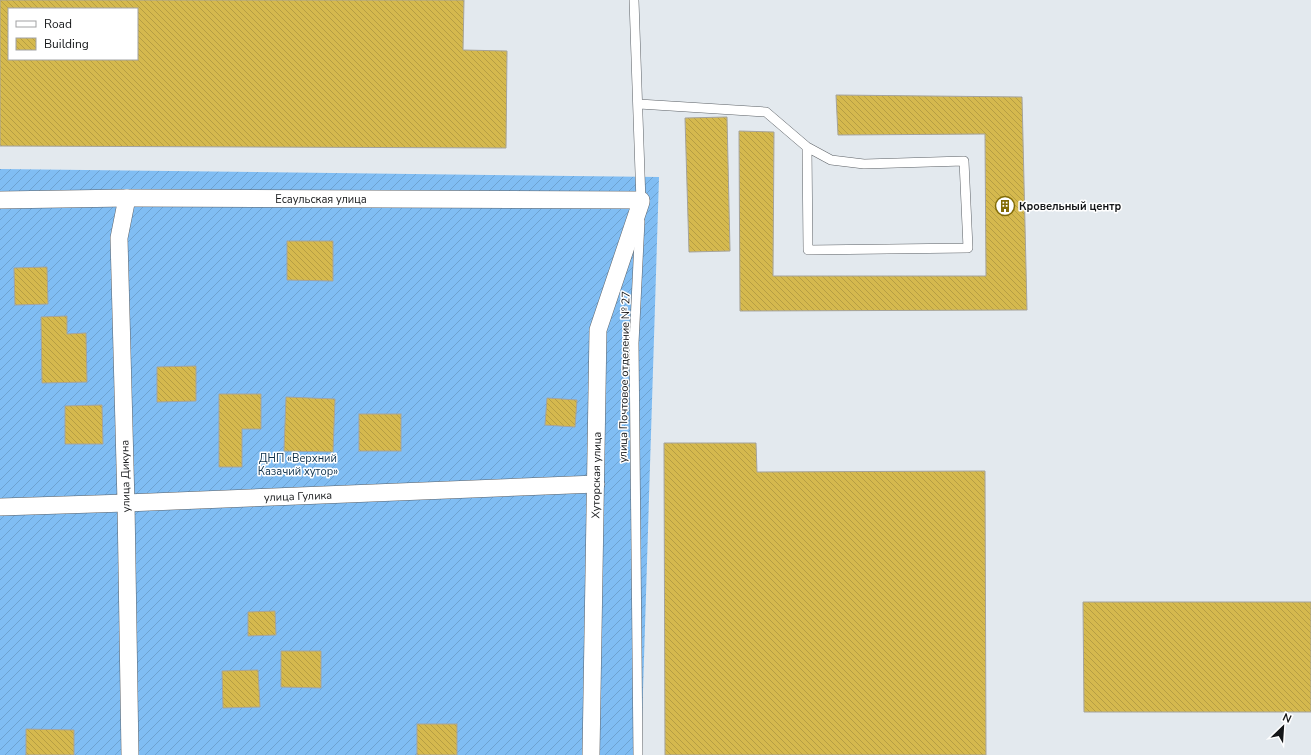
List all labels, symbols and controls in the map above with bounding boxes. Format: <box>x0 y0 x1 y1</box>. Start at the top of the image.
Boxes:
legend <box>8 8 138 60</box>
text: Road <box>44 16 72 32</box>
text: Building <box>44 36 89 52</box>
street label: Есаульская улица <box>275 192 367 207</box>
building icon: Кровельный центр <box>994 195 1016 217</box>
place label: Кровельный центр <box>1019 199 1121 214</box>
street label: улица Почтовое отделение № 27 <box>616 291 633 463</box>
street label: Хуторская улица <box>588 431 605 518</box>
street label: улица Дикуна <box>117 440 134 512</box>
park label: ДНП «Верхний Казачий хутор» <box>258 451 338 479</box>
street label: улица Гулика <box>264 488 333 505</box>
north arrow <box>1263 707 1303 747</box>
text: N <box>1280 710 1294 727</box>

